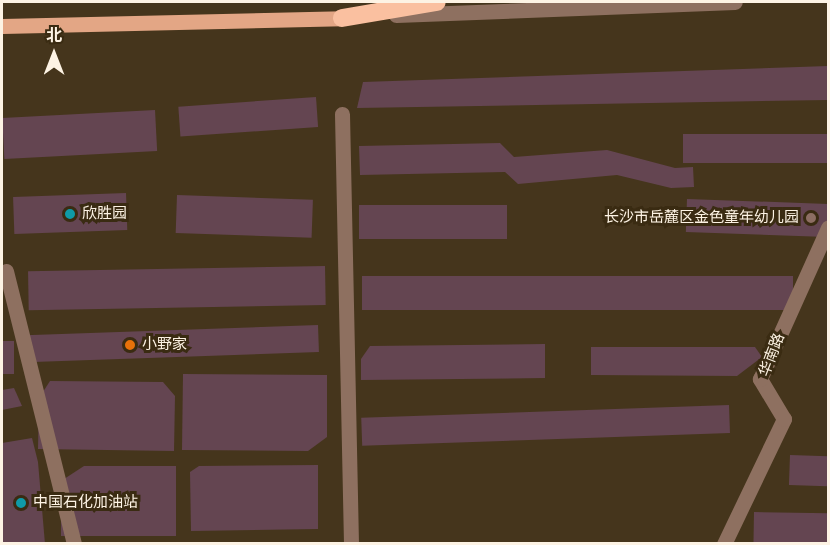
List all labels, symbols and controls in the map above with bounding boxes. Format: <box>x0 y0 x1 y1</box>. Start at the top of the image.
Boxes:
north arrow <box>24 24 84 84</box>
text: 北 <box>46 26 62 45</box>
place label: 欣胜园 <box>82 205 127 223</box>
marker: 欣胜园 <box>63 207 77 221</box>
place label: 长沙市岳麓区金色童年幼儿园 <box>604 209 799 227</box>
marker: 长沙市岳麓区金色童年幼儿园 <box>804 211 818 225</box>
street label: 华南路 <box>756 331 788 379</box>
place label: 小野家 <box>142 336 187 354</box>
marker: 小野家 <box>123 338 137 352</box>
place label: 中国石化加油站 <box>33 494 138 512</box>
marker: 中国石化加油站 <box>14 496 28 510</box>

